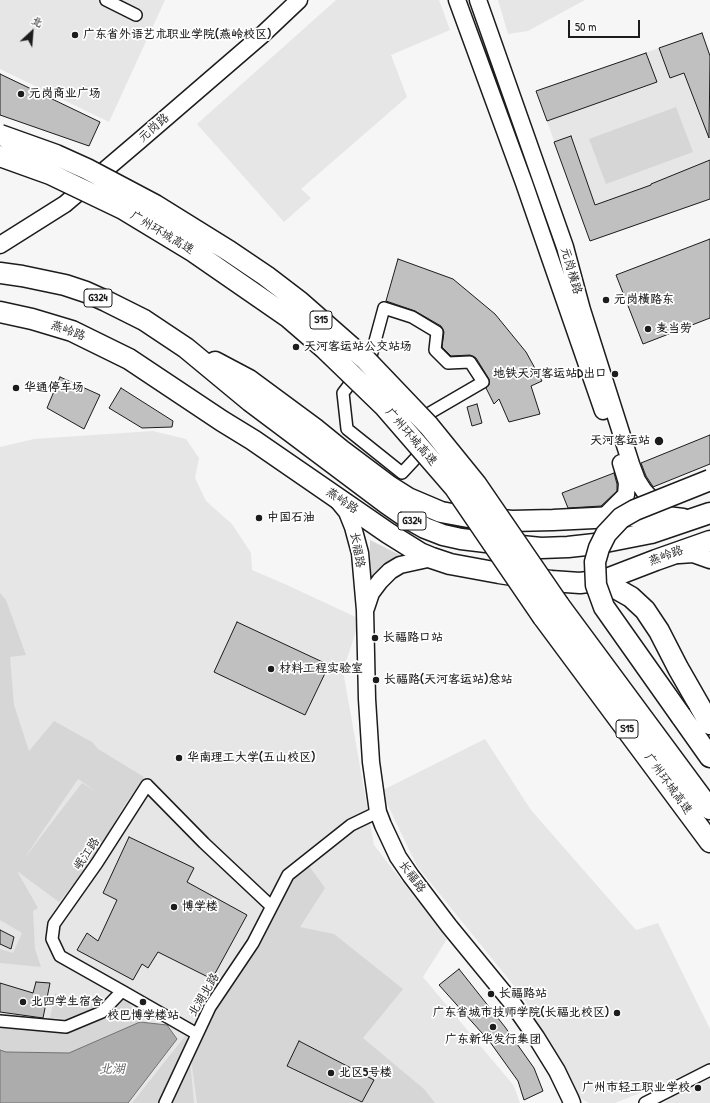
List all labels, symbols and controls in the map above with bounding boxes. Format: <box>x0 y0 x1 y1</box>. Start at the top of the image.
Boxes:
north arrow <box>12 12 52 52</box>
scale bar <box>570 12 642 38</box>
text: 北 <box>29 13 45 30</box>
text: 50 m <box>575 18 596 35</box>
place label: 广东省外语艺术职业学院(燕岭校区) <box>83 28 271 42</box>
marker: 广东省外语艺术职业学院(燕岭校区) <box>70 30 80 40</box>
place label: 元岗商业广场 <box>29 87 101 101</box>
marker: 元岗商业广场 <box>16 89 26 99</box>
street label: 元岗路 <box>136 111 172 145</box>
street label: 广州环城高速 <box>127 208 197 258</box>
street label: 元岗横路 <box>557 246 585 296</box>
road number: G324 <box>84 289 112 307</box>
place label: 元岗横路东 <box>614 293 674 307</box>
marker: 元岗横路东 <box>601 295 611 305</box>
road number: S15 <box>310 311 332 329</box>
street label: 燕岭路 <box>49 318 87 344</box>
place label: 麦当劳 <box>656 322 692 336</box>
marker: 麦当劳 <box>643 324 653 334</box>
place label: 天河客运站公交站场 <box>304 340 412 354</box>
marker: 天河客运站公交站场 <box>291 342 301 352</box>
place label: 地铁天河客运站D出口 <box>493 367 607 381</box>
marker: 地铁天河客运站D出口 <box>610 369 620 379</box>
place label: 华通停车场 <box>24 381 84 395</box>
marker: 华通停车场 <box>11 383 21 393</box>
street label: 广州环城高速 <box>382 405 440 469</box>
place label: 天河客运站 <box>590 434 650 448</box>
marker: 天河客运站 <box>653 435 665 447</box>
street label: 燕岭路 <box>323 485 361 517</box>
place label: 中国石油 <box>267 511 315 525</box>
road number: G324 <box>398 512 426 530</box>
marker: 中国石油 <box>254 513 264 523</box>
street label: 长福路 <box>347 531 367 569</box>
street label: 燕岭路 <box>647 543 685 569</box>
place label: 长福路口站 <box>383 631 443 645</box>
marker: 长福路口站 <box>370 633 380 643</box>
place label: 材料工程实验室 <box>279 662 363 676</box>
marker: 材料工程实验室 <box>266 664 276 674</box>
place label: 长福路(天河客运站)总站 <box>384 673 512 687</box>
marker: 长福路(天河客运站)总站 <box>371 675 381 685</box>
road number: S15 <box>616 720 638 738</box>
place label: 华南理工大学(五山校区) <box>187 751 315 765</box>
street label: 广州环城高速 <box>641 751 695 817</box>
marker: 华南理工大学(五山校区) <box>174 753 184 763</box>
street label: 岷江路 <box>71 835 103 873</box>
street label: 长福路 <box>396 858 428 896</box>
place label: 博学楼 <box>182 900 218 914</box>
marker: 博学楼 <box>169 902 179 912</box>
street label: 北湖北路 <box>185 971 223 1019</box>
place label: 长福路站 <box>499 987 547 1001</box>
marker: 长福路站 <box>486 989 496 999</box>
place label: 北四学生宿舍 <box>31 995 103 1009</box>
marker: 北四学生宿舍 <box>18 997 28 1007</box>
marker: 校巴博学楼站 <box>138 997 148 1007</box>
place label: 广东省城市技师学院(长福北校区) <box>433 1006 609 1020</box>
marker: 广东省城市技师学院(长福北校区) <box>612 1008 622 1018</box>
place label: 校巴博学楼站 <box>107 1009 179 1023</box>
marker: 广东新华发行集团 <box>488 1022 498 1032</box>
place label: 广东新华发行集团 <box>445 1033 541 1047</box>
water label: 北湖 <box>99 1062 125 1078</box>
place label: 北区5号楼 <box>339 1066 392 1080</box>
marker: 北区5号楼 <box>326 1068 336 1078</box>
place label: 广州市轻工职业学校 <box>582 1081 690 1095</box>
marker: 广州市轻工职业学校 <box>693 1083 703 1093</box>

